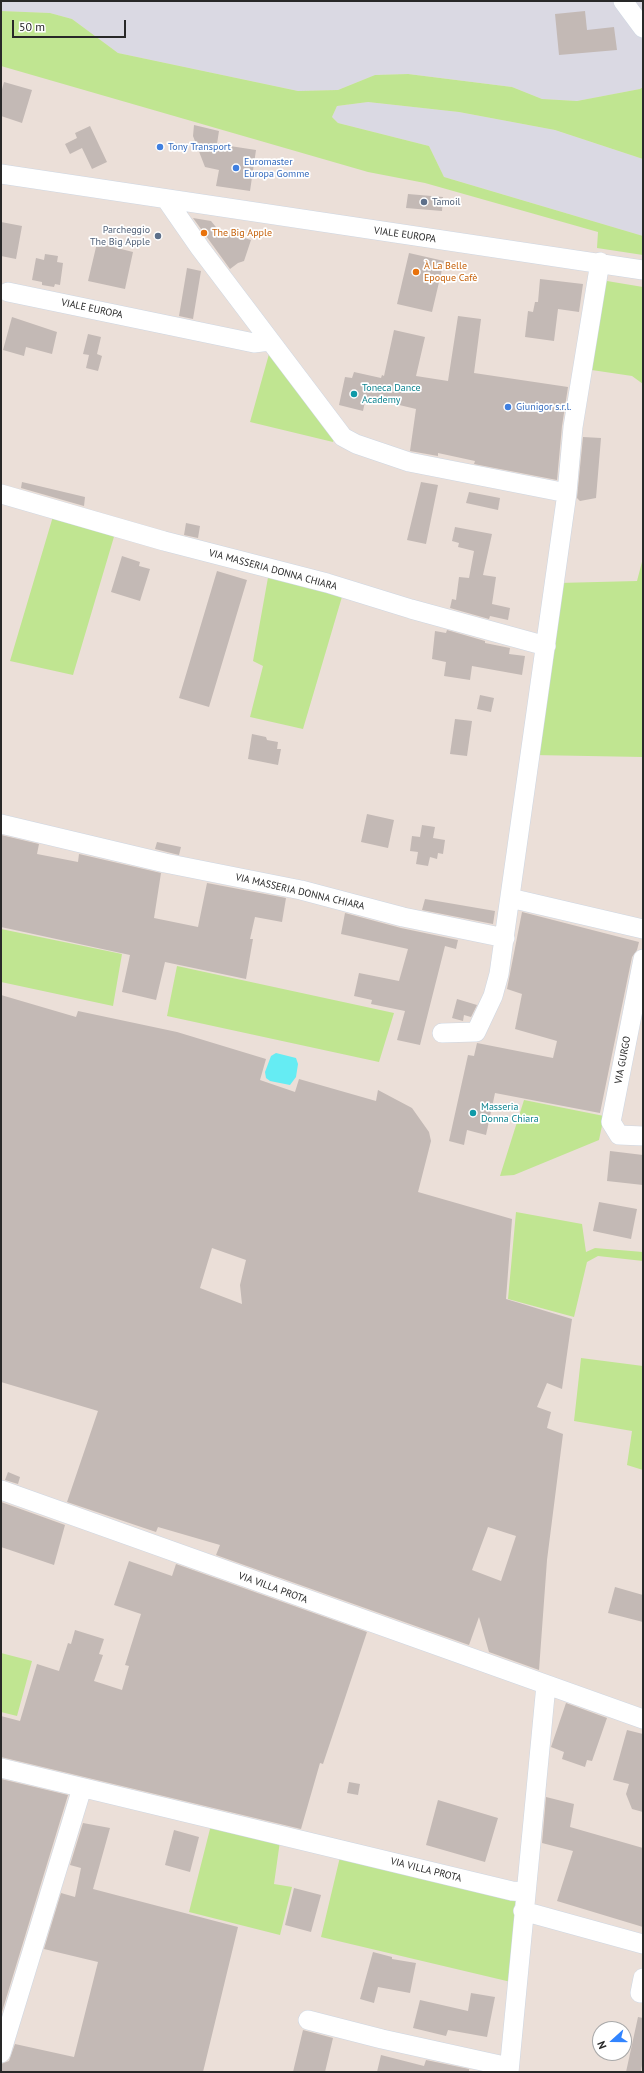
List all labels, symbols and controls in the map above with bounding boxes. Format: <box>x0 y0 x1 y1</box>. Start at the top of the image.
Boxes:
scale bar <box>14 12 128 38</box>
text: 50 m <box>19 19 45 34</box>
place label: Tony Transport <box>168 141 231 153</box>
marker: Tony Transport <box>155 142 165 152</box>
place label: Euromaster Europa Gomme <box>244 156 309 180</box>
marker: Euromaster Europa Gomme <box>231 163 241 173</box>
place label: Tamoil <box>432 196 461 208</box>
marker: Tamoil <box>419 197 429 207</box>
place label: Parcheggio The Big Apple <box>90 224 150 248</box>
street label: VIALE EUROPA <box>373 225 437 245</box>
place label: The Big Apple <box>212 227 272 239</box>
marker: The Big Apple <box>199 228 209 238</box>
marker: Parcheggio The Big Apple <box>153 231 163 241</box>
place label: À La Belle Epoque Cafè <box>424 260 477 284</box>
marker: À La Belle Epoque Cafè <box>411 267 421 277</box>
street label: VIALE EUROPA <box>60 297 124 321</box>
place label: Toneca Dance Academy <box>362 382 421 406</box>
marker: Toneca Dance Academy <box>349 389 359 399</box>
place label: Giunigor s.r.l. <box>516 401 571 413</box>
marker: Giunigor s.r.l. <box>503 402 513 412</box>
street label: VIA MASSERIA DONNA CHIARA <box>208 547 338 593</box>
street label: VIA MASSERIA DONNA CHIARA <box>234 871 366 913</box>
street label: VIA GURGO <box>613 1035 633 1085</box>
place label: Masseria Donna Chiara <box>481 1101 539 1124</box>
marker: Masseria Donna Chiara <box>468 1108 478 1118</box>
street label: VIA VILLA PROTA <box>237 1570 309 1606</box>
street label: VIA VILLA PROTA <box>389 1855 463 1885</box>
north arrow <box>592 2021 632 2061</box>
text: N <box>594 2039 610 2051</box>

